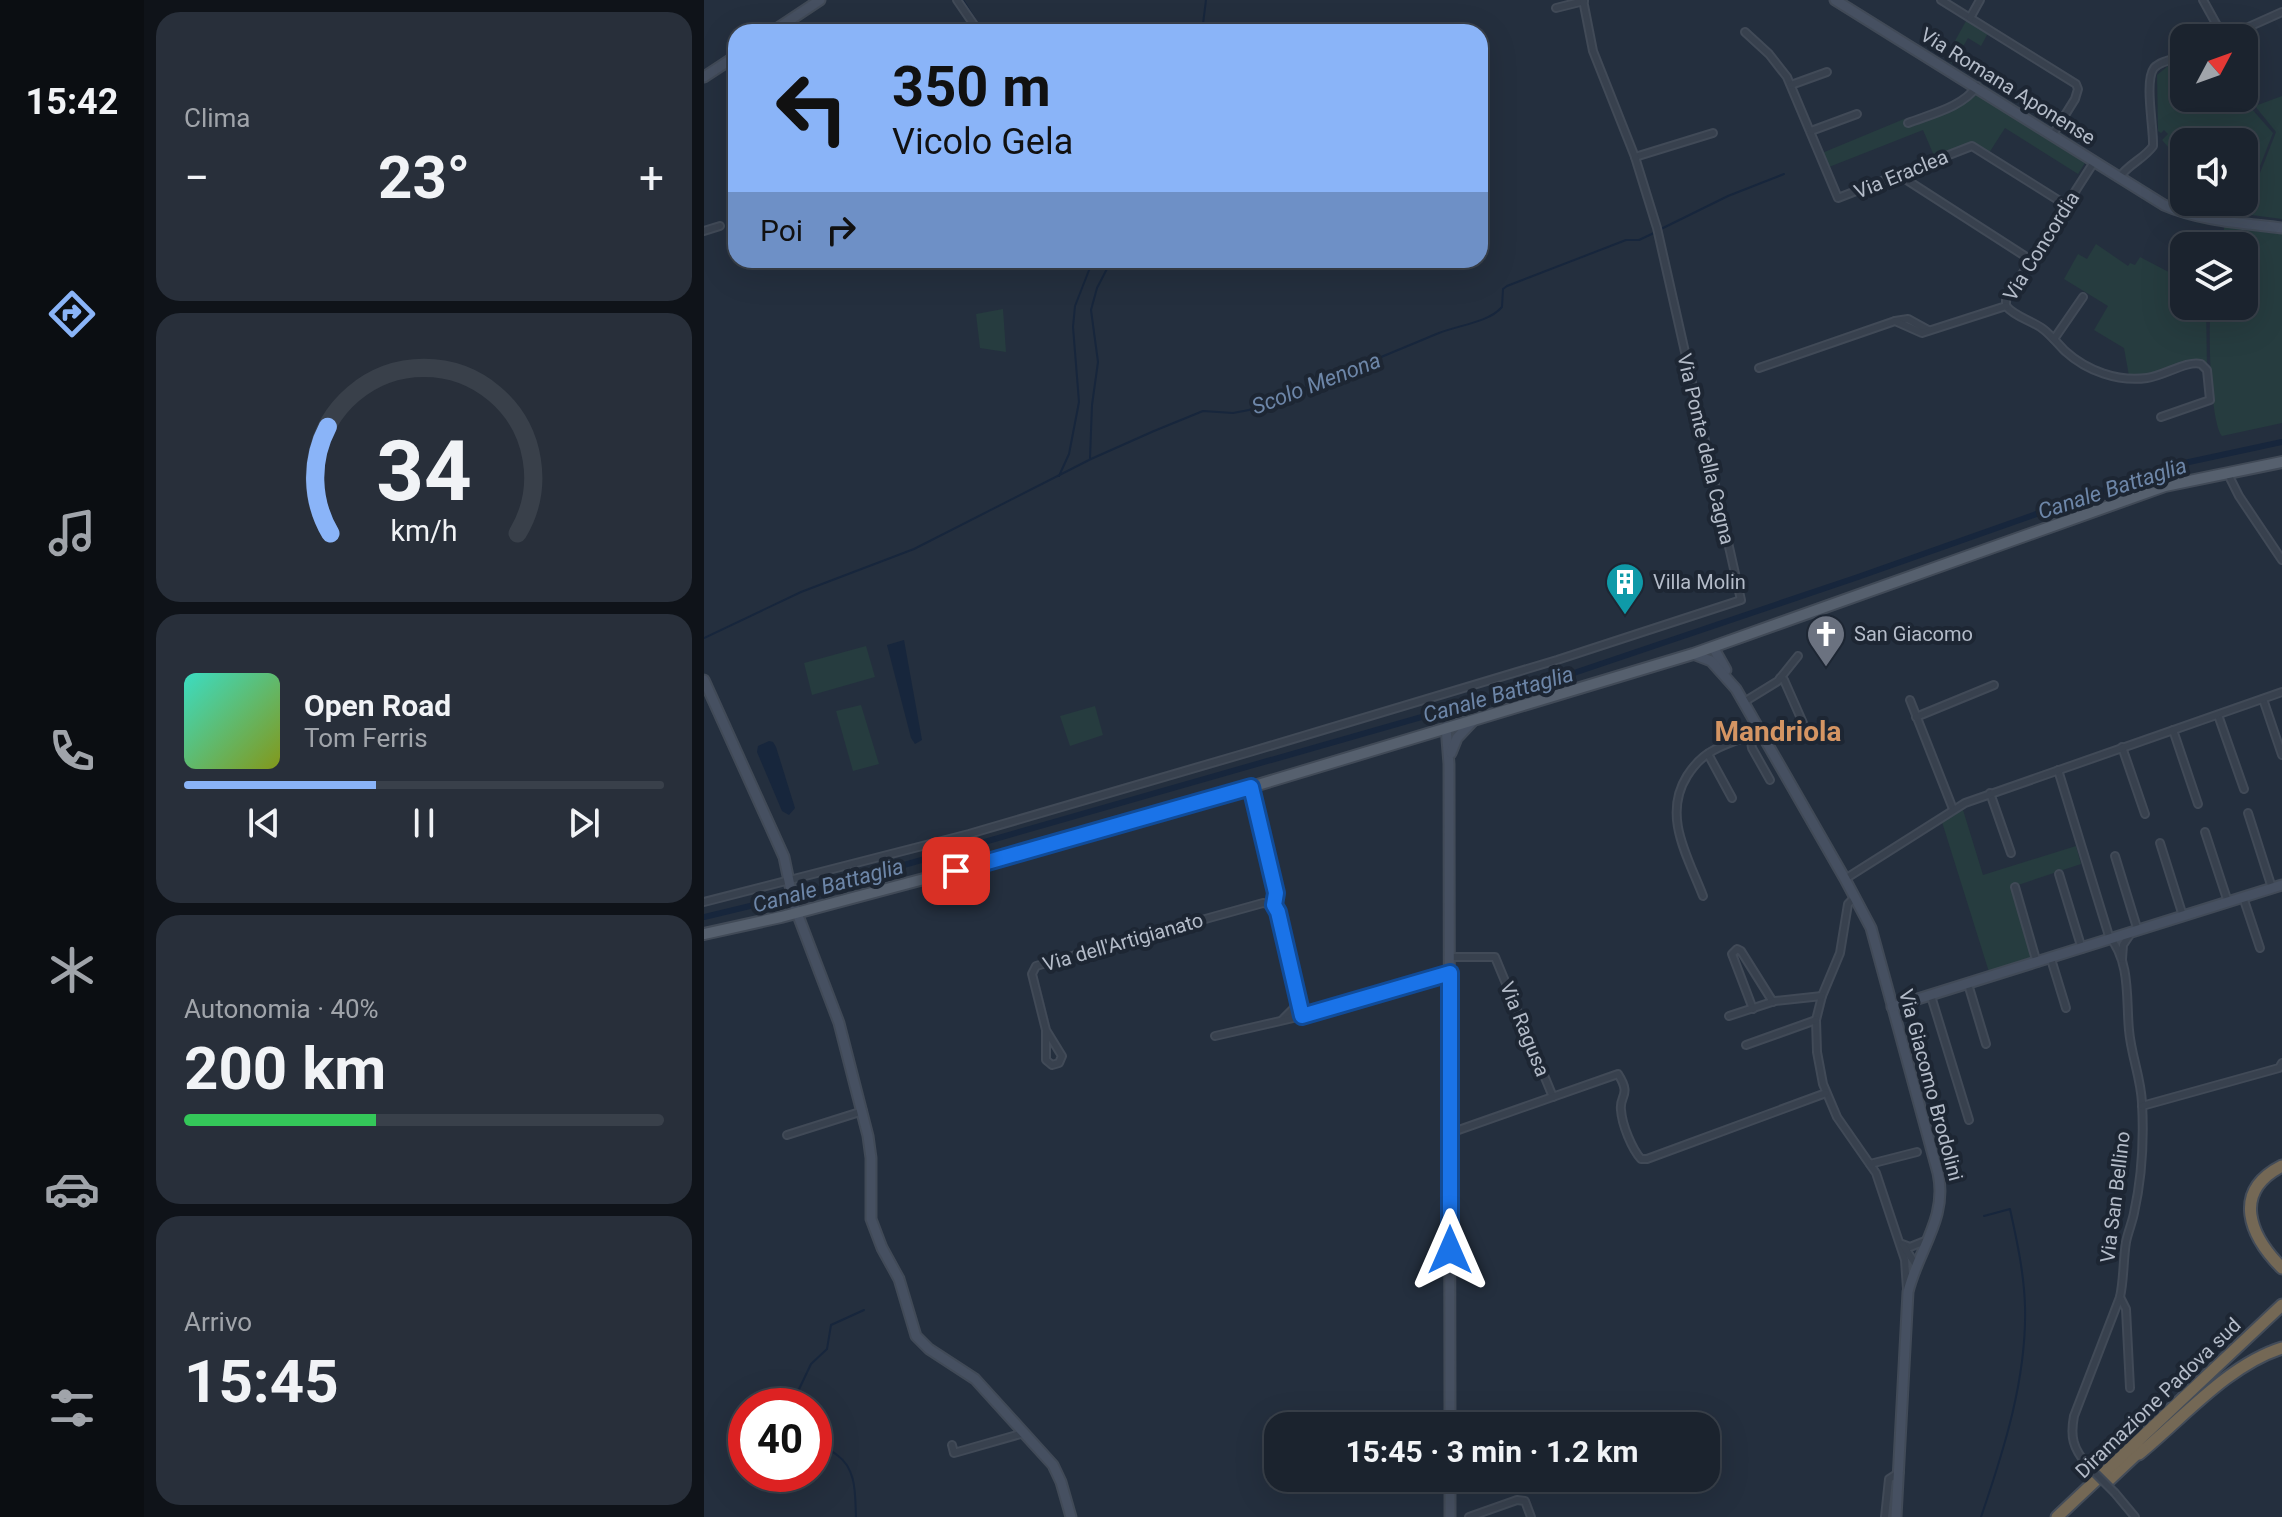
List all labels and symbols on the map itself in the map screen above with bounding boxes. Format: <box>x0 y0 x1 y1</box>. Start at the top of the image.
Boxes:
street label: Via Romana Aponense <box>1916 22 2100 150</box>
north arrow <box>2170 24 2258 112</box>
street label: Via Eraclea <box>1851 144 1951 204</box>
street label: Via Concordia <box>1998 187 2084 305</box>
water label: Scolo Menona <box>1248 347 1384 420</box>
street label: Via Ponte della Cagna <box>1672 351 1740 547</box>
water label: Canale Battaglia <box>2034 453 2190 524</box>
building icon: Villa Molin <box>1604 561 1646 616</box>
place label: Villa Molin <box>1653 570 1746 594</box>
church icon: San Giacomo <box>1805 613 1847 668</box>
place label: San Giacomo <box>1854 622 1973 646</box>
water label: Canale Battaglia <box>1420 661 1576 728</box>
district label: Mandriola <box>1715 715 1841 748</box>
pin <box>922 837 990 905</box>
water label: Canale Battaglia <box>750 853 906 918</box>
street label: Via dell'Artigianato <box>1040 908 1206 976</box>
street label: Via Ragusa <box>1495 978 1555 1080</box>
street label: Via Giacomo Brodolini <box>1894 987 1968 1183</box>
street label: Via San Bellino <box>2095 1130 2135 1264</box>
position arrow <box>1408 1208 1492 1292</box>
street label: Diramazione Padova sud <box>2070 1313 2246 1483</box>
speed limit sign: 40 <box>728 1388 832 1492</box>

